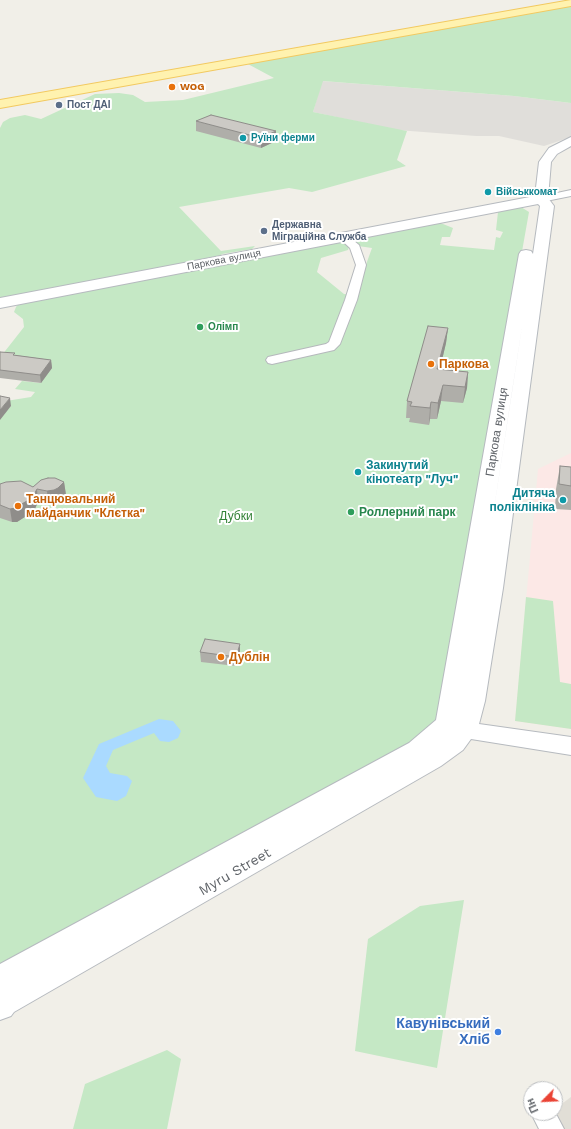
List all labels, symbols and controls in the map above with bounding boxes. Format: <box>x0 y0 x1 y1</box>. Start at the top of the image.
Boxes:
place label: WOG <box>180 81 204 93</box>
marker: WOG <box>167 82 177 92</box>
place label: Пост ДАІ <box>67 99 111 111</box>
marker: Пост ДАІ <box>54 100 64 110</box>
place label: Руїни ферми <box>251 132 315 144</box>
marker: Руїни ферми <box>238 133 248 143</box>
place label: Військкомат <box>496 186 557 198</box>
marker: Військкомат <box>483 187 493 197</box>
place label: Державна Міграційна Служба <box>272 219 366 242</box>
marker: Державна Міграційна Служба <box>259 226 269 236</box>
street label: Паркова вулиця <box>186 247 262 273</box>
place label: Олімп <box>208 321 238 333</box>
marker: Олімп <box>195 322 205 332</box>
place label: Паркова <box>439 357 489 371</box>
marker: Паркова <box>426 359 436 369</box>
street label: Паркова вулиця <box>483 386 511 478</box>
place label: Закинутий кінотеатр "Луч" <box>366 458 458 486</box>
marker: Закинутий кінотеатр "Луч" <box>353 467 363 477</box>
place label: Дитяча поліклініка <box>489 486 555 514</box>
place label: Танцювальний майданчик "Клєтка" <box>26 492 145 520</box>
marker: Дитяча поліклініка <box>558 495 568 505</box>
marker: Танцювальний майданчик "Клєтка" <box>13 501 23 511</box>
place label: Роллерний парк <box>359 505 456 519</box>
marker: Роллерний парк <box>346 507 356 517</box>
park label: Дубки <box>219 509 253 523</box>
place label: Дублін <box>229 650 270 664</box>
marker: Дублін <box>216 652 226 662</box>
street label: Myru Street <box>196 845 274 899</box>
place label: Кавунівський Хліб <box>396 1016 490 1048</box>
marker: Кавунівський Хліб <box>493 1027 503 1037</box>
north arrow <box>523 1081 563 1121</box>
text: Пн <box>524 1096 541 1115</box>

